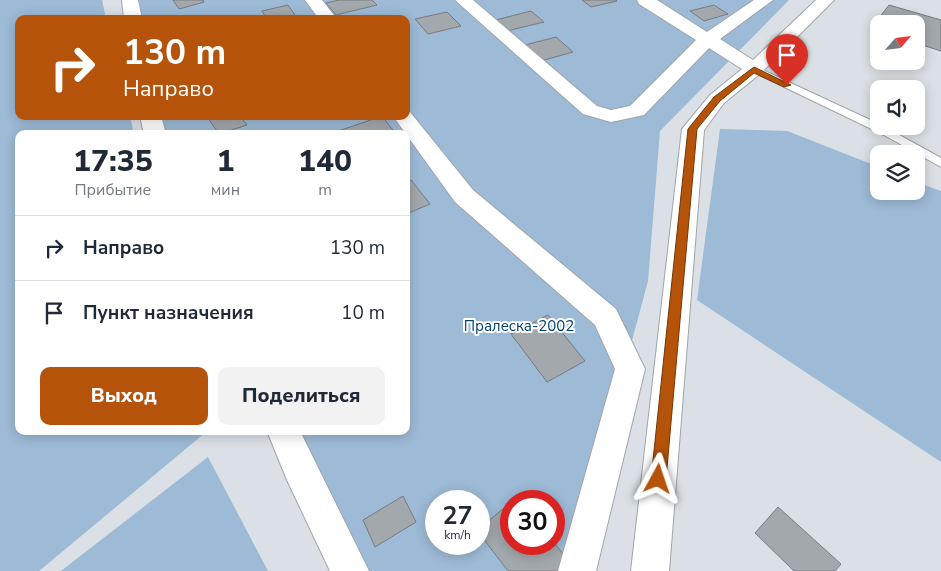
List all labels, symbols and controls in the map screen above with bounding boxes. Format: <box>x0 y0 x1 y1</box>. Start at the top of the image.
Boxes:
north arrow <box>870 15 925 70</box>
map controls <box>870 15 925 200</box>
text: 130 m <box>123 29 226 76</box>
pin <box>766 34 808 85</box>
icon: right <box>40 35 105 100</box>
icon: arrive <box>773 41 801 69</box>
text: Направо <box>123 74 214 104</box>
button: sound <box>870 80 925 135</box>
text: 17:35 <box>73 141 153 182</box>
text: 1 <box>216 141 234 182</box>
text: 140 <box>298 141 352 182</box>
button: layers <box>870 145 925 200</box>
text: Прибытие <box>74 179 151 201</box>
text: мин <box>211 179 240 201</box>
text: m <box>318 179 332 201</box>
icon: right <box>40 234 68 262</box>
text: Направо <box>83 235 164 261</box>
text: 130 m <box>330 235 385 261</box>
icon: arrive <box>40 299 68 327</box>
text: Пункт назначения <box>83 300 254 326</box>
text: 10 m <box>341 300 385 326</box>
park label: Пралеска-2002 <box>464 316 574 336</box>
button: Выход <box>40 367 208 425</box>
button: Поделиться <box>218 367 385 425</box>
position arrow <box>631 452 683 504</box>
speed limit sign: 30 <box>500 490 565 555</box>
text: 27 <box>442 499 473 533</box>
text: km/h <box>444 527 471 543</box>

